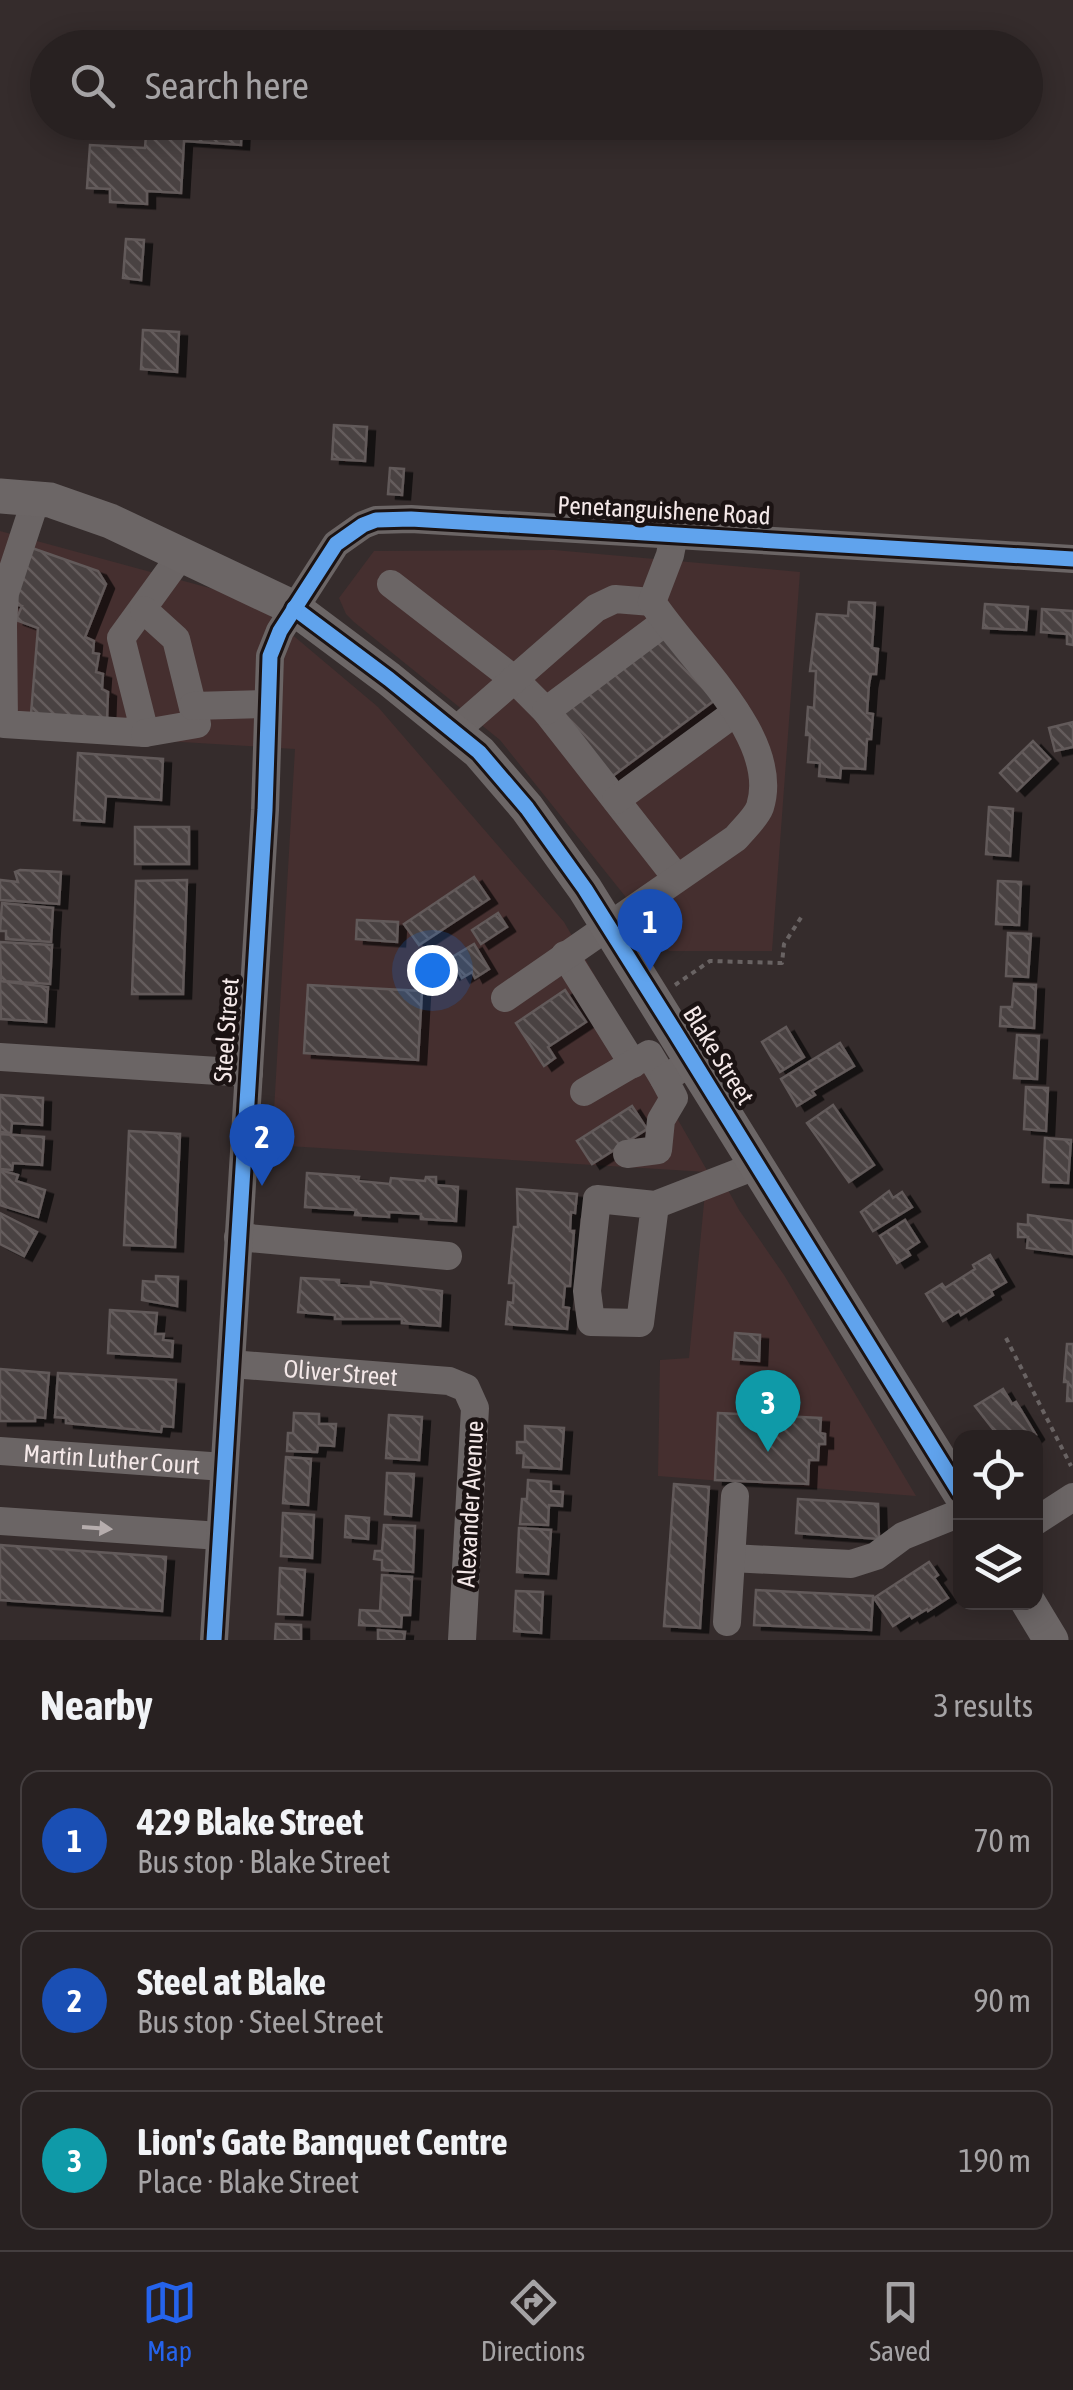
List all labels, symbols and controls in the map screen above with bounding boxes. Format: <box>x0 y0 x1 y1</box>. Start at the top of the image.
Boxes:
search box <box>30 30 1043 140</box>
icon: search <box>65 58 120 113</box>
text: Search here <box>145 64 309 107</box>
street label: Penetanguishene Road <box>557 490 771 530</box>
pin: 1 <box>618 888 682 971</box>
your location <box>407 945 458 996</box>
street label: Steel Street <box>208 977 244 1083</box>
street label: Blake Street <box>678 1001 760 1109</box>
pin: 2 <box>230 1104 294 1186</box>
street label: Oliver Street <box>283 1354 399 1391</box>
pin: 3 <box>736 1370 800 1452</box>
street label: Alexander Avenue <box>452 1420 488 1588</box>
map controls <box>953 1430 1043 1610</box>
button: locate <box>953 1430 1043 1520</box>
street label: Martin Luther Court <box>23 1439 201 1479</box>
one-way arrow <box>82 1520 114 1536</box>
button: layers <box>953 1520 1043 1610</box>
text: Nearby <box>40 1681 153 1729</box>
text: 3 results <box>934 1687 1033 1724</box>
text: 429 Blake Street <box>137 1800 363 1843</box>
text: 1 <box>67 1822 82 1859</box>
text: 70 m <box>973 1822 1031 1859</box>
text: Bus stop · Blake Street <box>137 1843 390 1880</box>
text: Steel at Blake <box>137 1960 326 2003</box>
text: 2 <box>67 1982 82 2019</box>
text: 90 m <box>973 1982 1031 2019</box>
text: Bus stop · Steel Street <box>137 2003 384 2040</box>
text: Lion's Gate Banquet Centre <box>137 2120 508 2163</box>
text: 3 <box>67 2142 82 2179</box>
text: 190 m <box>958 2142 1031 2179</box>
text: Place · Blake Street <box>137 2163 359 2200</box>
tab: Map <box>142 2275 197 2367</box>
tab: Directions <box>481 2275 585 2367</box>
tab: Saved <box>869 2275 931 2367</box>

